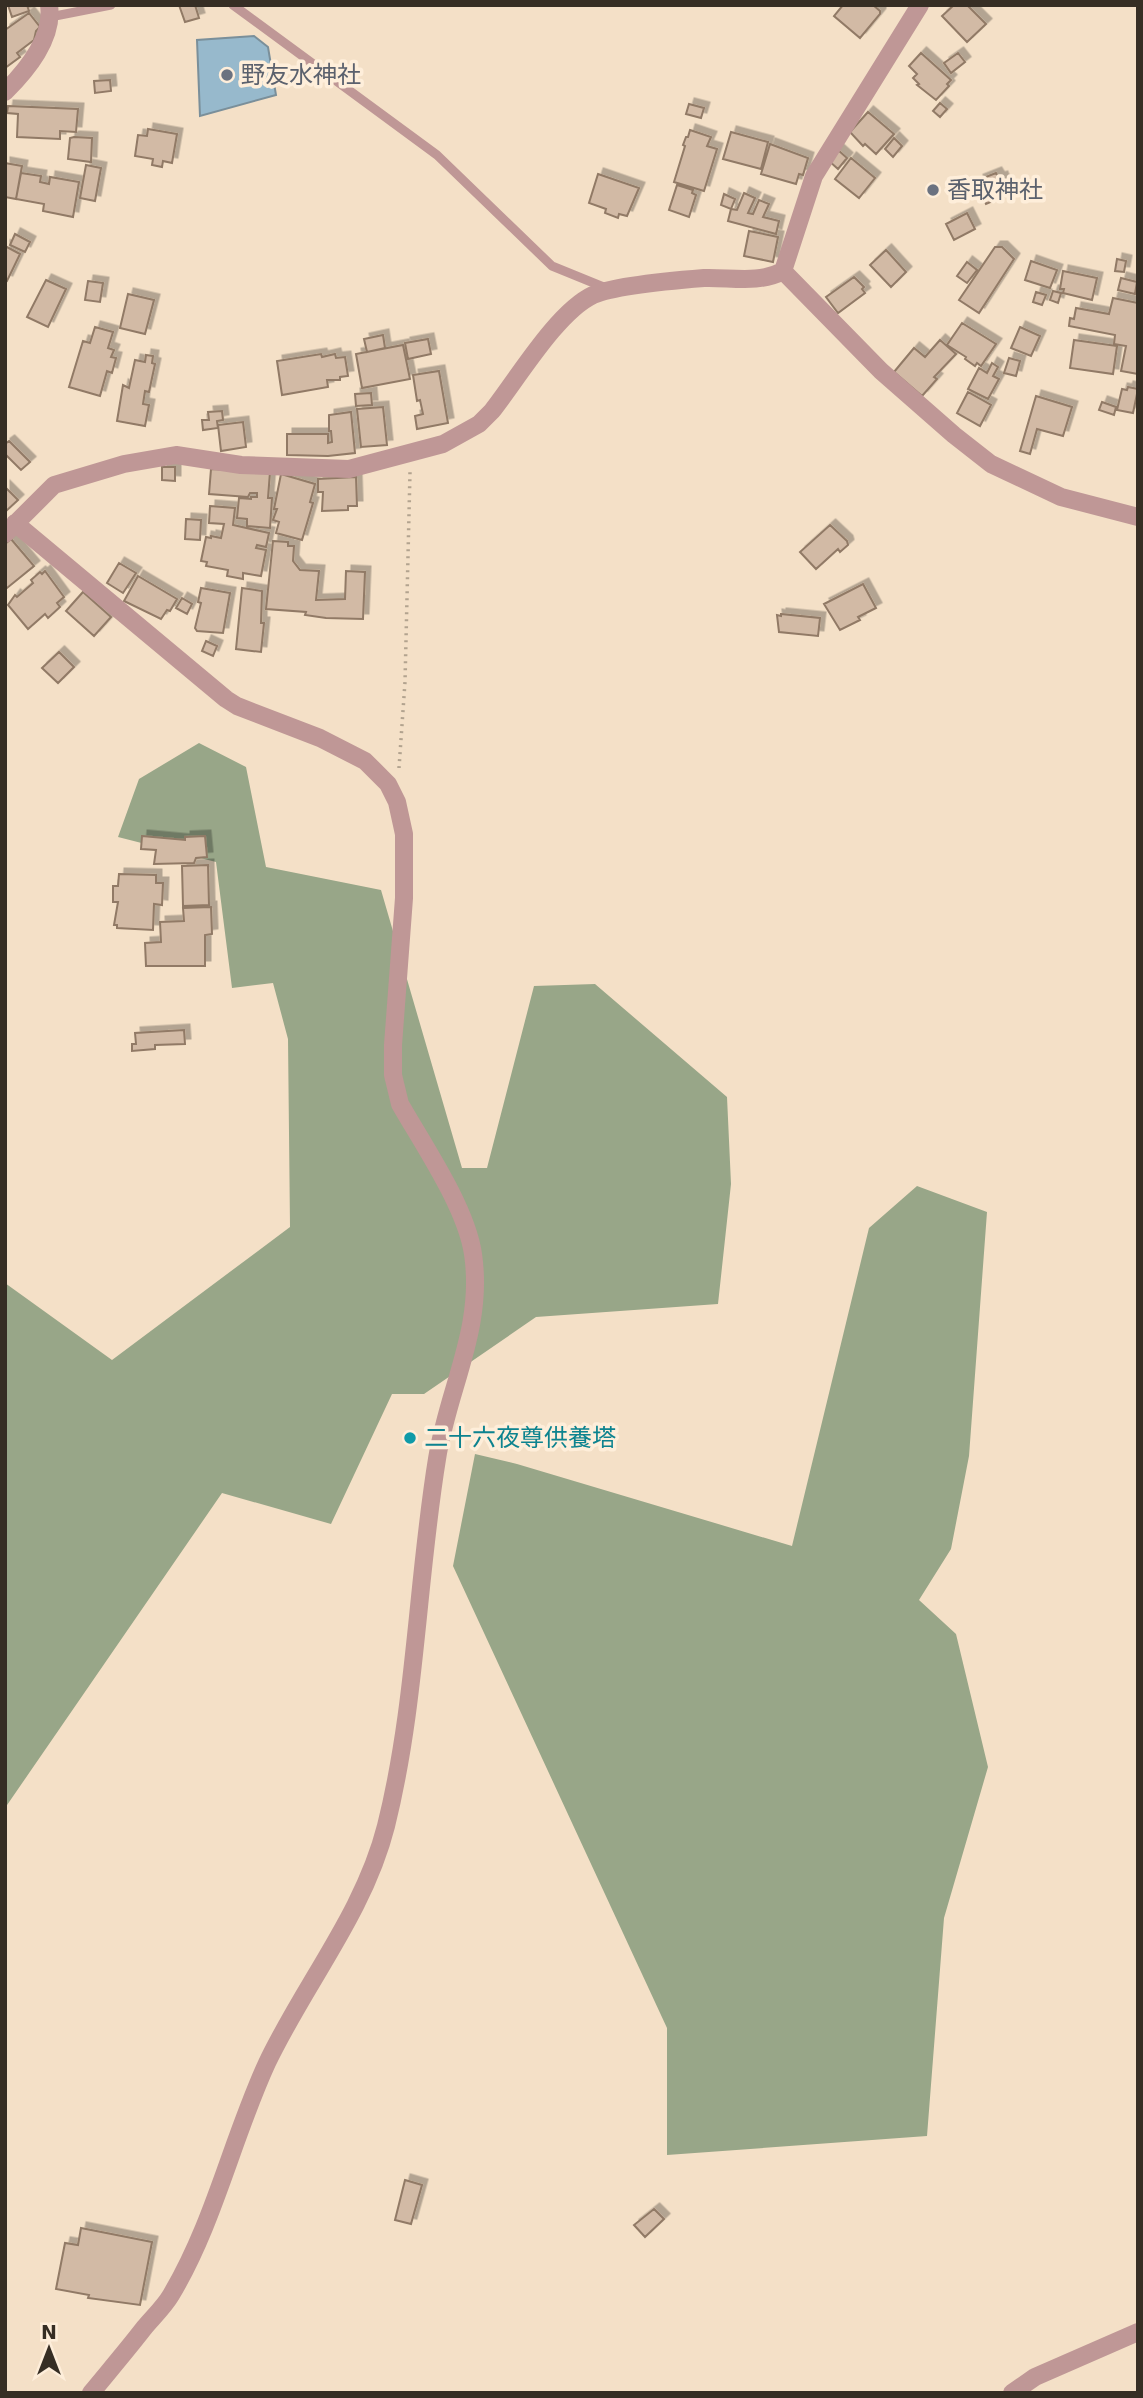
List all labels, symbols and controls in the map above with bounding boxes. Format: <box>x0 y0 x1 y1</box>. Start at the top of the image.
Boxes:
place label: 野友水神社 <box>241 61 361 89</box>
marker: 野友水神社 <box>219 67 235 83</box>
place label: 香取神社 <box>947 176 1043 204</box>
marker: 香取神社 <box>925 182 941 198</box>
place label: 二十六夜尊供養塔 <box>424 1424 616 1452</box>
marker: 二十六夜尊供養塔 <box>402 1430 418 1446</box>
north arrow <box>14 2314 84 2384</box>
text: N <box>41 2321 57 2343</box>

